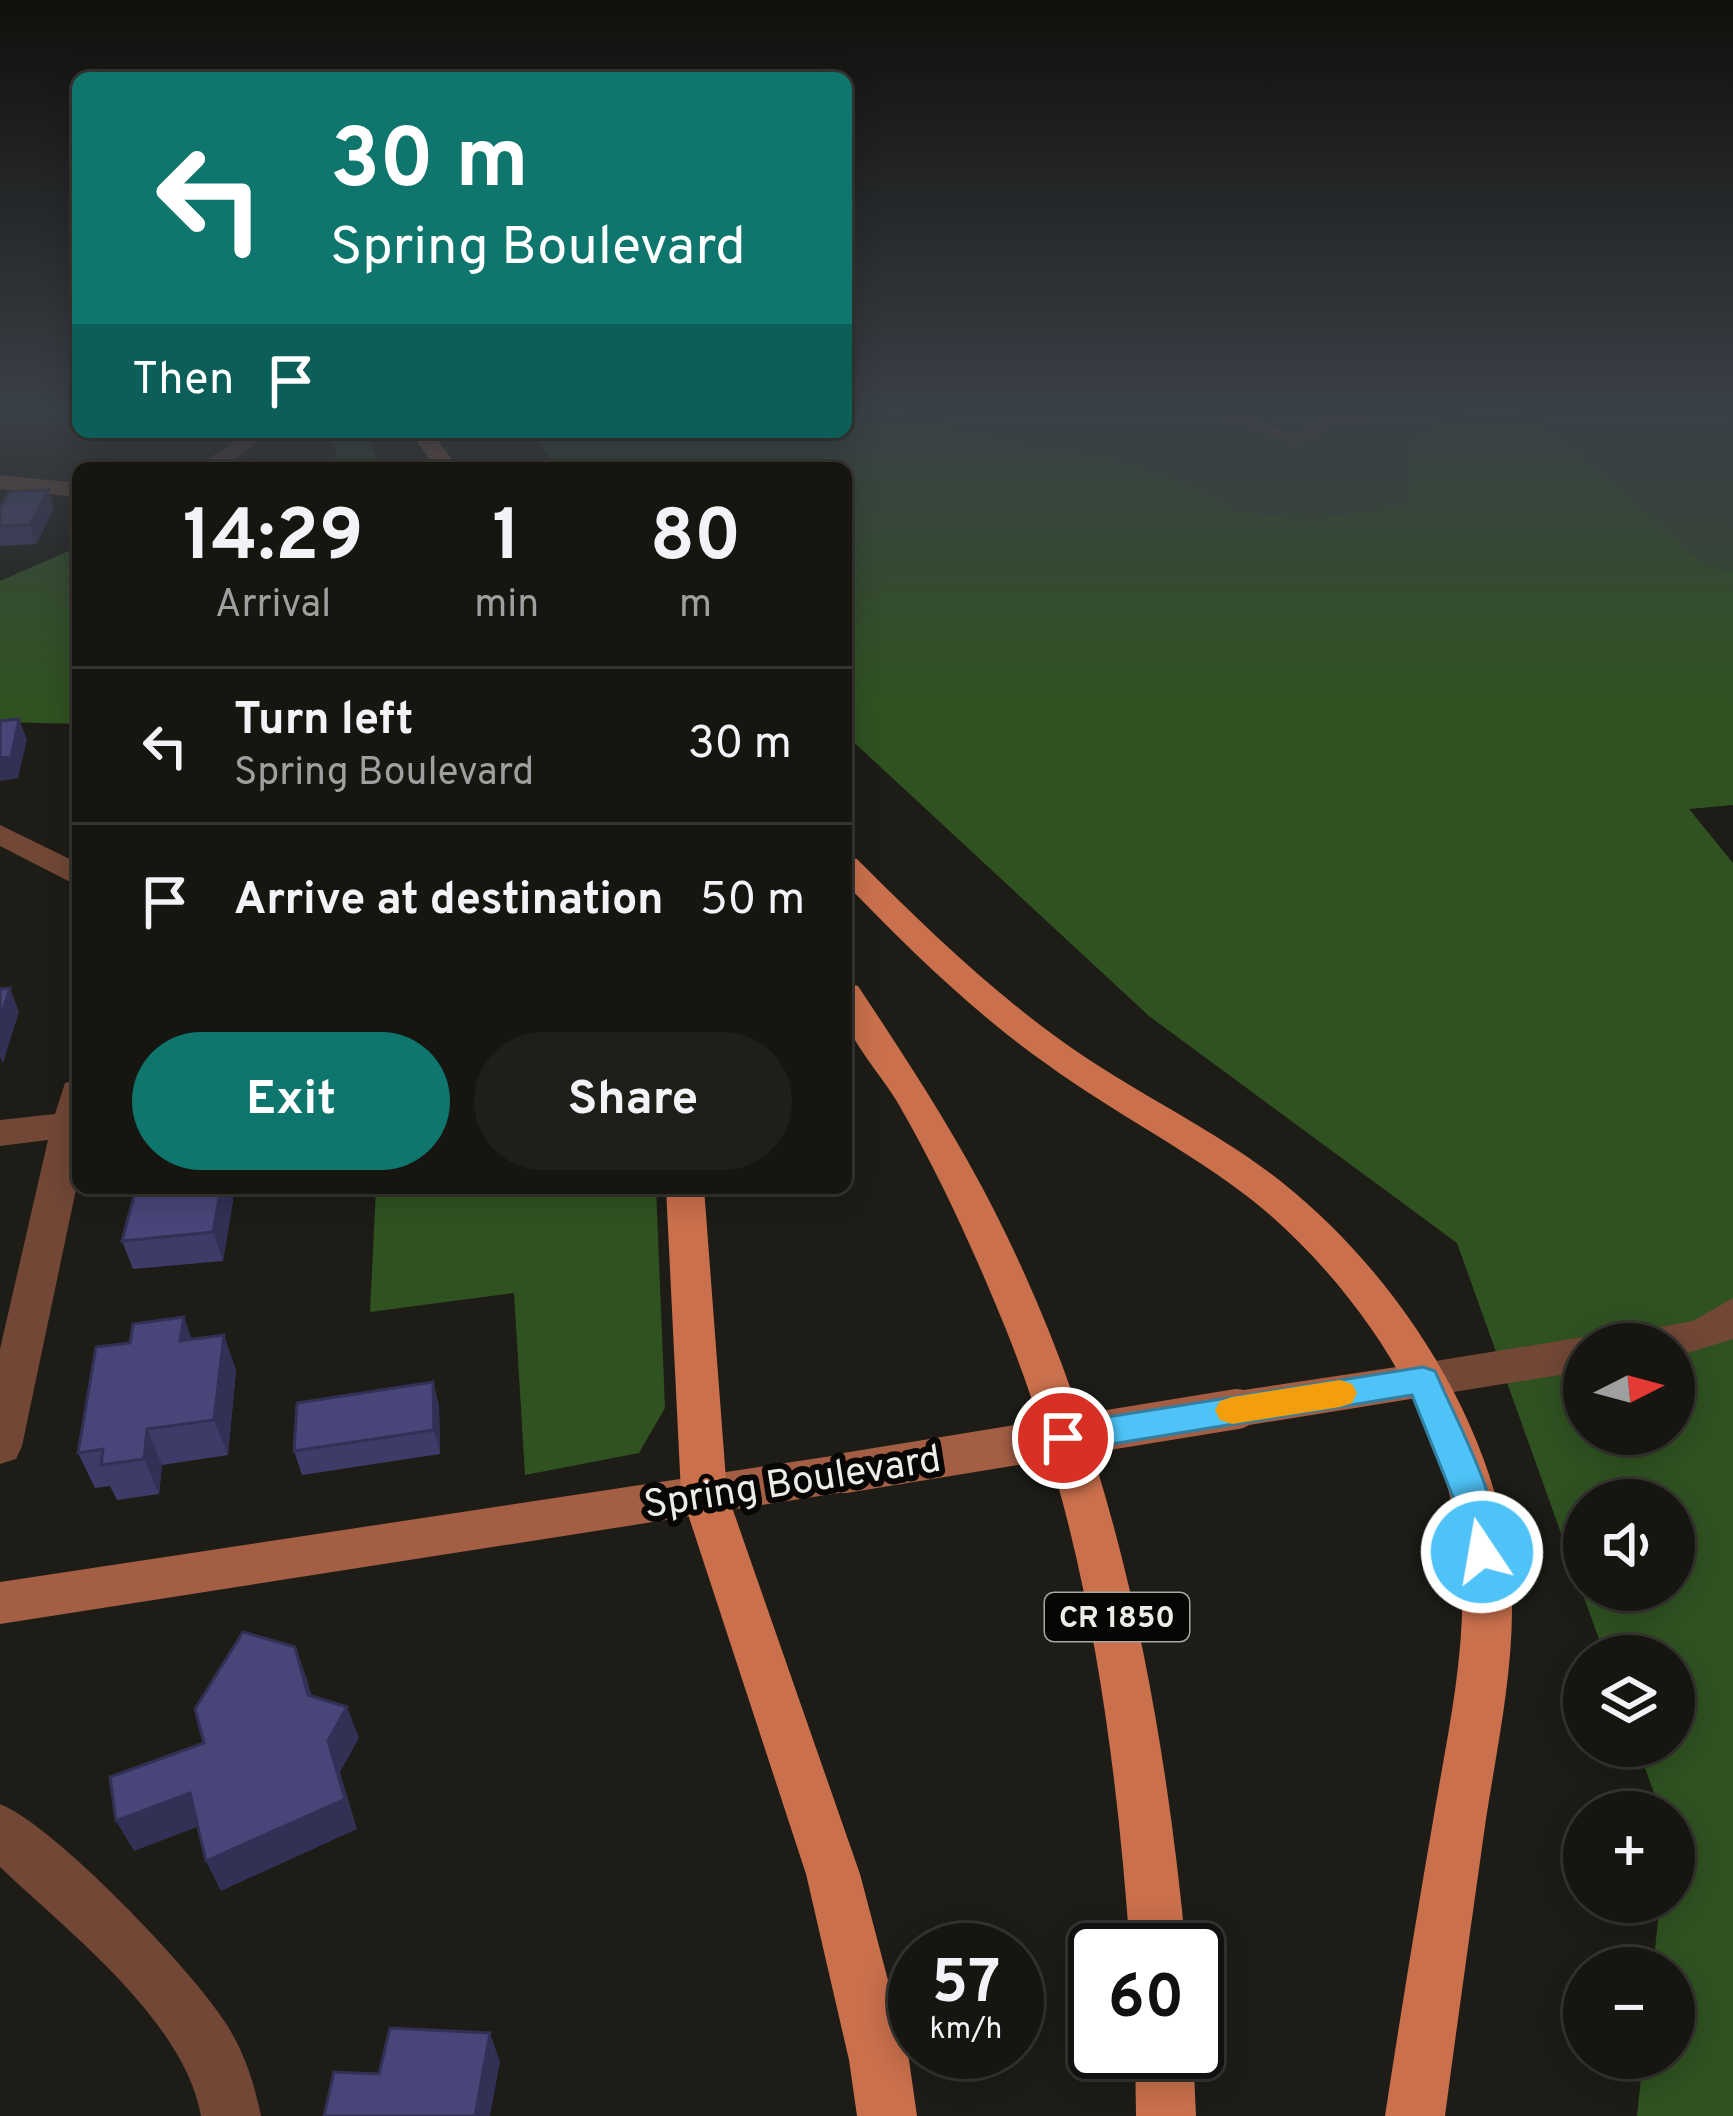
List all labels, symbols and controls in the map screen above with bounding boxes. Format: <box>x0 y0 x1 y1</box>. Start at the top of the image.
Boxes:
text: 30 m <box>330 111 529 217</box>
icon: left <box>132 120 288 276</box>
text: Spring Boulevard <box>330 215 746 284</box>
icon: arrive <box>258 348 324 414</box>
text: Then <box>132 353 234 410</box>
text: 14:29 <box>183 494 364 586</box>
text: 1 <box>492 494 521 586</box>
text: 80 <box>650 494 741 586</box>
text: Arrival <box>215 582 331 631</box>
text: min <box>474 582 539 631</box>
text: m <box>679 582 712 631</box>
text: Turn left <box>234 693 413 750</box>
icon: left <box>132 713 198 779</box>
text: 30 m <box>688 717 792 774</box>
text: Spring Boulevard <box>234 750 534 799</box>
icon: arrive <box>132 869 198 935</box>
text: Arrive at destination <box>234 873 664 930</box>
text: 50 m <box>700 873 805 930</box>
button: Exit <box>132 1032 450 1170</box>
button: Share <box>474 1032 792 1170</box>
north arrow <box>1563 1323 1695 1455</box>
map controls <box>1563 1323 1695 2079</box>
pin <box>1012 1387 1114 1489</box>
icon: arrive <box>1030 1405 1096 1471</box>
street label: Spring Boulevard <box>641 1437 945 1532</box>
button: sound <box>1563 1479 1695 1611</box>
position arrow <box>1419 1489 1545 1615</box>
road number: CR 1850 <box>1045 1593 1189 1641</box>
button: layers <box>1563 1635 1695 1767</box>
button: + <box>1563 1791 1695 1923</box>
speed limit sign: 60 <box>1068 1923 1224 2079</box>
button: − <box>1563 1947 1695 2079</box>
text: 57 <box>932 1948 1000 2024</box>
text: km/h <box>930 2012 1002 2049</box>

